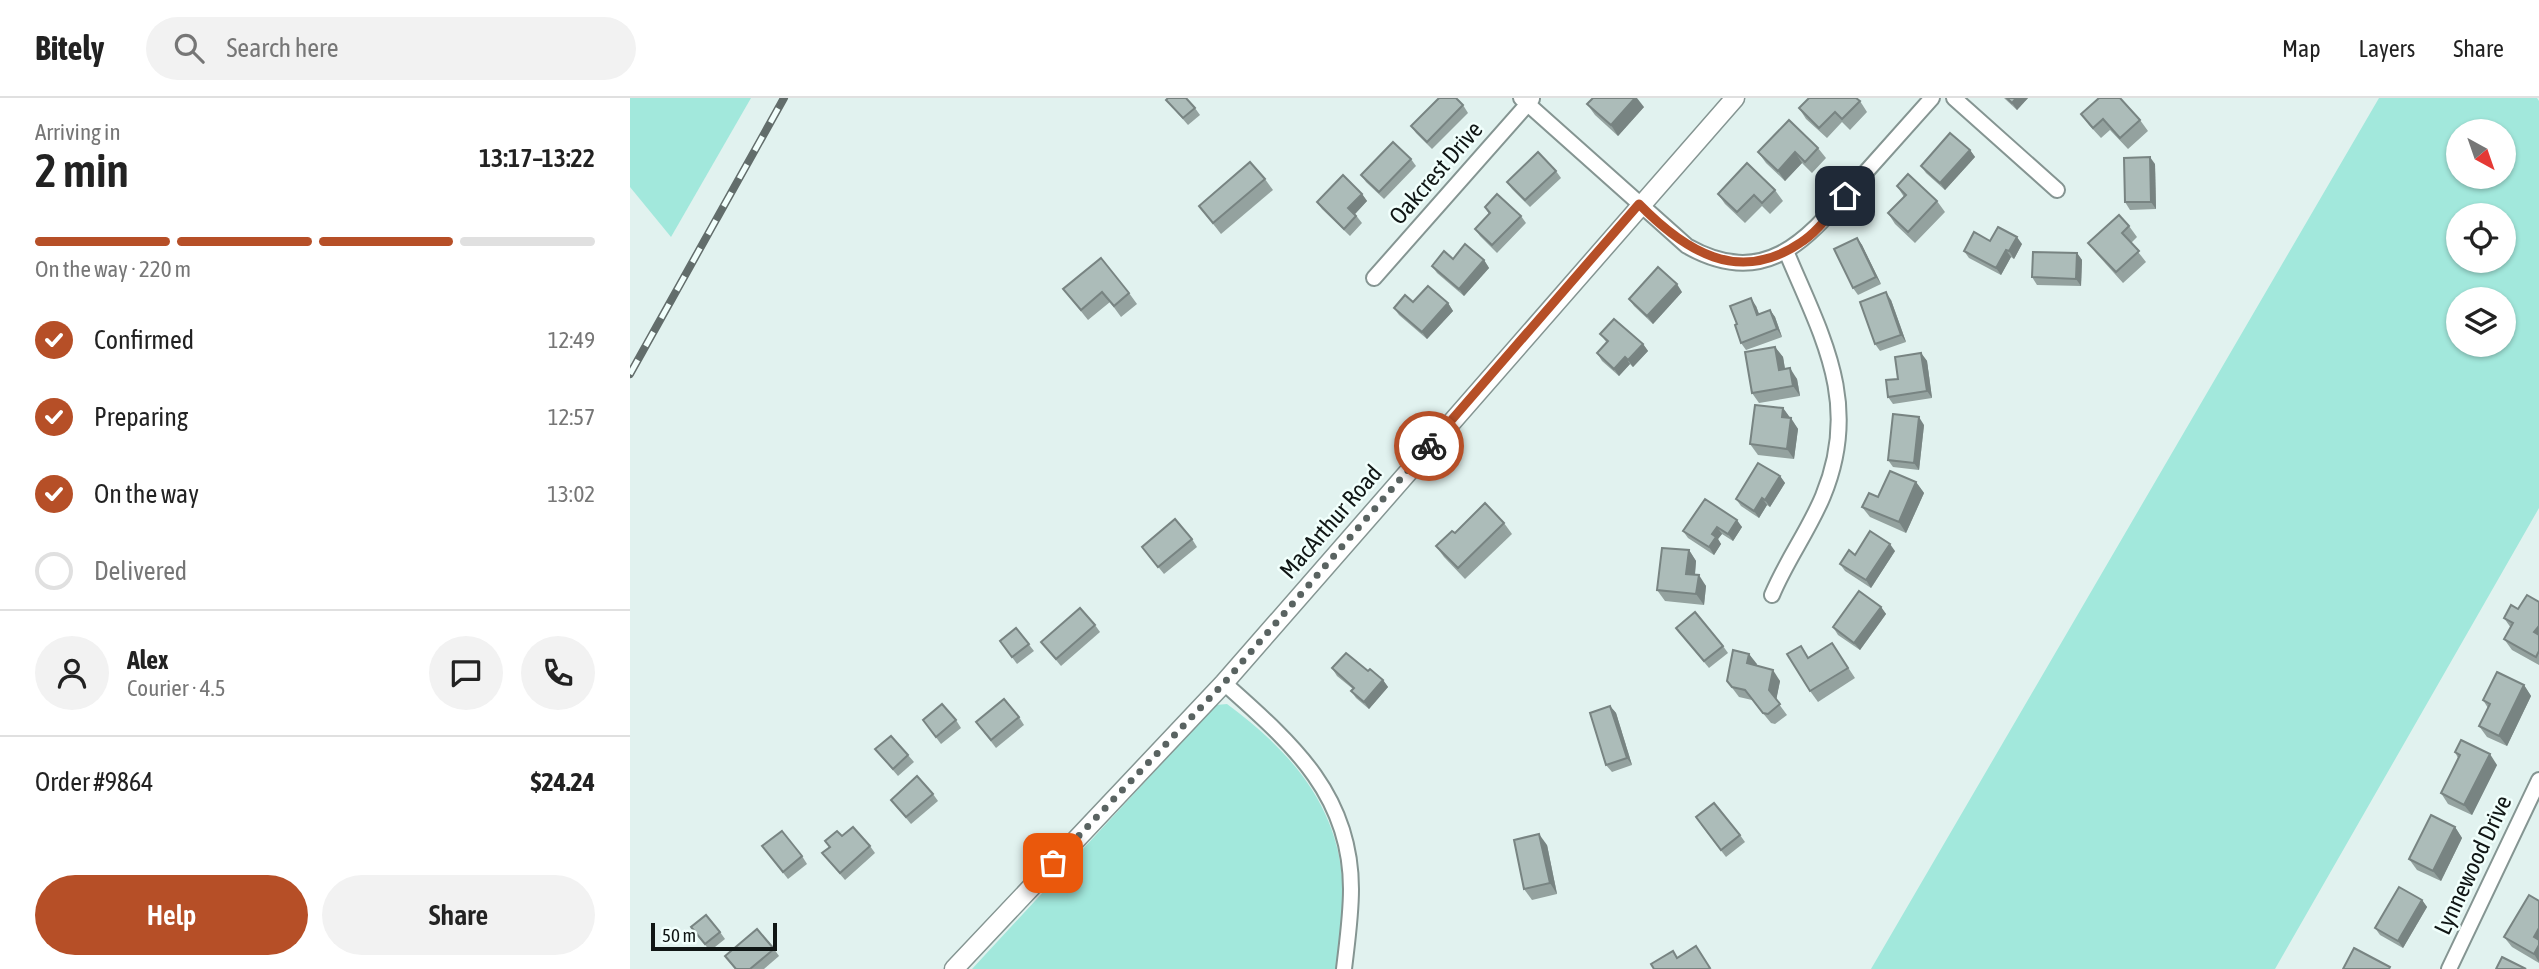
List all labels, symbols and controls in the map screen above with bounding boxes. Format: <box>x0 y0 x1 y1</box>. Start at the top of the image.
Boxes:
search box <box>146 17 636 80</box>
text: Bitely <box>35 29 104 67</box>
icon: search <box>170 29 208 67</box>
text: Search here <box>226 33 339 63</box>
text: Map <box>2282 35 2321 62</box>
text: Layers <box>2359 35 2415 62</box>
text: Share <box>2453 35 2504 62</box>
street label: Oakcrest Drive <box>1384 116 1488 230</box>
text: Arriving in <box>35 119 121 145</box>
north arrow <box>2446 119 2516 189</box>
map controls <box>2446 119 2516 357</box>
text: 13:17–13:22 <box>479 143 595 173</box>
text: 2 min <box>35 144 129 197</box>
pin <box>1815 166 1875 226</box>
icon: home <box>1826 177 1864 215</box>
button: locate <box>2446 203 2516 273</box>
text: On the way · 220 m <box>35 256 191 282</box>
button: layers <box>2446 287 2516 357</box>
icon: check <box>35 321 73 359</box>
text: Confirmed <box>94 325 194 355</box>
text: 12:49 <box>548 327 595 353</box>
icon: check <box>35 398 73 436</box>
text: Preparing <box>94 402 188 432</box>
text: 12:57 <box>548 404 595 430</box>
courier <box>1394 411 1464 481</box>
icon: bike <box>1410 427 1448 465</box>
street label: MacArthur Road <box>1274 460 1387 584</box>
icon: check <box>35 475 73 513</box>
text: On the way <box>94 479 199 509</box>
text: 13:02 <box>547 481 595 507</box>
text: Delivered <box>94 556 187 586</box>
button: person <box>35 636 109 710</box>
button: chat <box>429 636 503 710</box>
button: phone <box>521 636 595 710</box>
text: Alex <box>127 645 168 675</box>
text: Courier · 4.5 <box>127 675 226 701</box>
text: Order #9864 <box>35 767 154 797</box>
text: $24.24 <box>531 767 595 797</box>
street label: Lynnewood Drive <box>2429 791 2517 939</box>
pin <box>1023 833 1083 893</box>
icon: bag <box>1034 844 1072 882</box>
button: Help <box>35 875 308 955</box>
button: Share <box>322 875 595 955</box>
scale bar <box>651 920 777 952</box>
text: 50 m <box>662 924 696 946</box>

